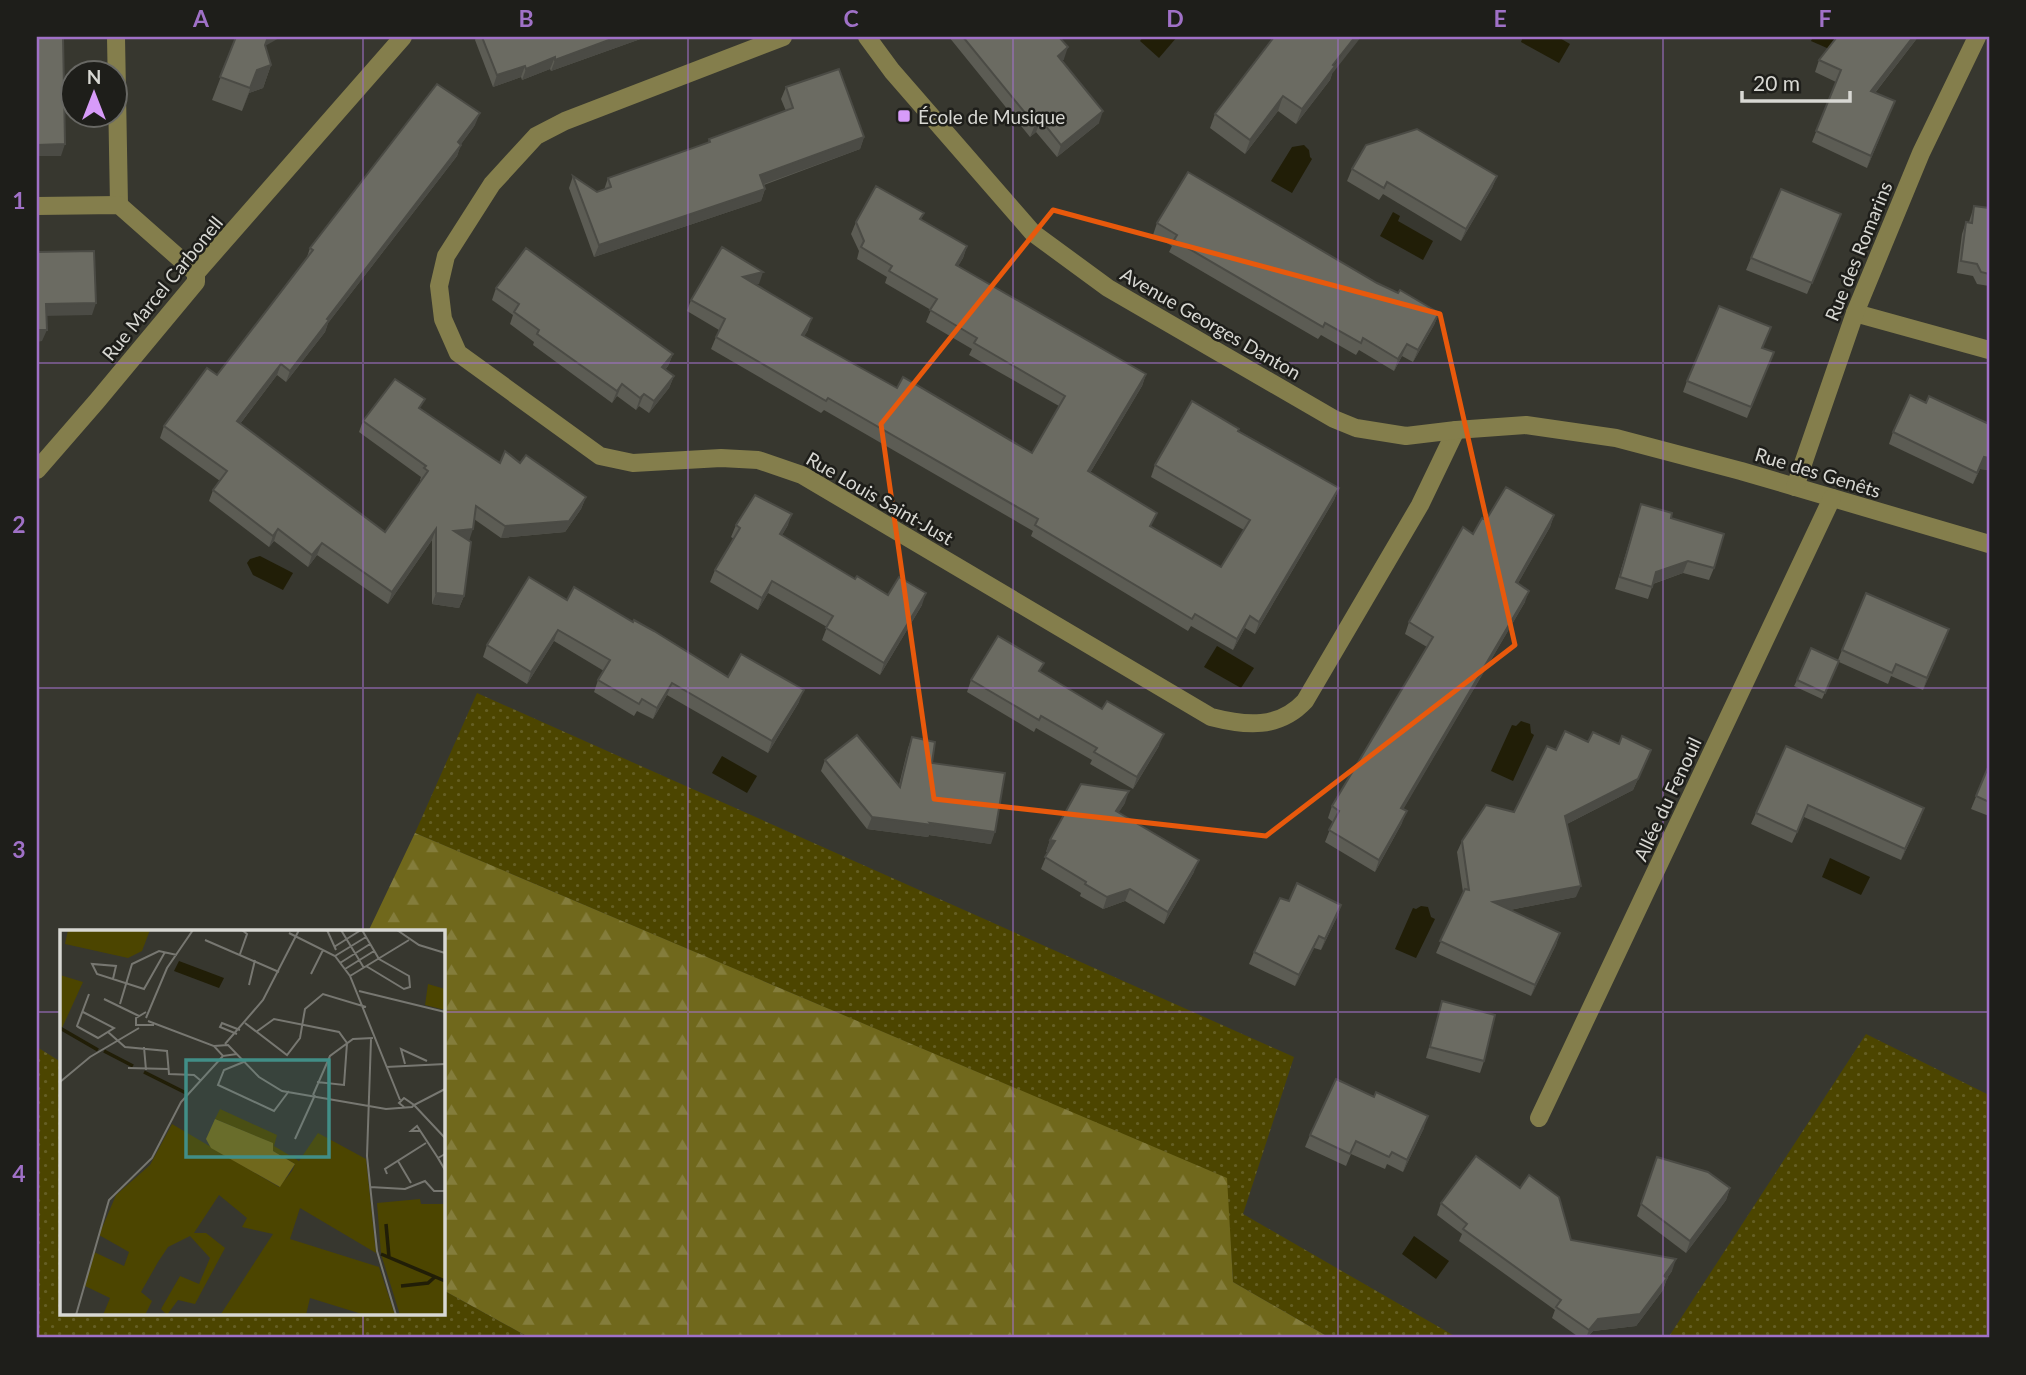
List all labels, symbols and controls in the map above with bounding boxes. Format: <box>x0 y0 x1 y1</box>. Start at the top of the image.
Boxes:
text: A <box>192 4 210 32</box>
text: B <box>518 4 534 32</box>
text: C <box>843 4 859 32</box>
text: D <box>1166 4 1184 32</box>
text: E <box>1493 4 1507 32</box>
text: F <box>1818 4 1832 32</box>
north arrow <box>60 60 130 130</box>
scale bar <box>1742 60 1851 104</box>
text: N <box>87 65 101 88</box>
text: 20 m <box>1753 70 1800 95</box>
place label: École de Musique <box>918 105 1065 128</box>
marker: École de Musique <box>896 108 912 124</box>
street label: Rue des Romarins <box>1820 178 1896 324</box>
text: 1 <box>12 186 26 214</box>
street label: Rue Marcel Carbonell <box>97 211 227 365</box>
street label: Avenue Georges Danton <box>1117 262 1305 384</box>
street label: Rue des Genêts <box>1752 442 1884 502</box>
street label: Rue Louis Saint-Just <box>802 447 958 550</box>
text: 2 <box>12 510 26 538</box>
street label: Allée du Fenouil <box>1628 734 1706 864</box>
text: 3 <box>12 835 26 863</box>
inset map <box>60 930 444 1316</box>
text: 4 <box>12 1159 26 1187</box>

